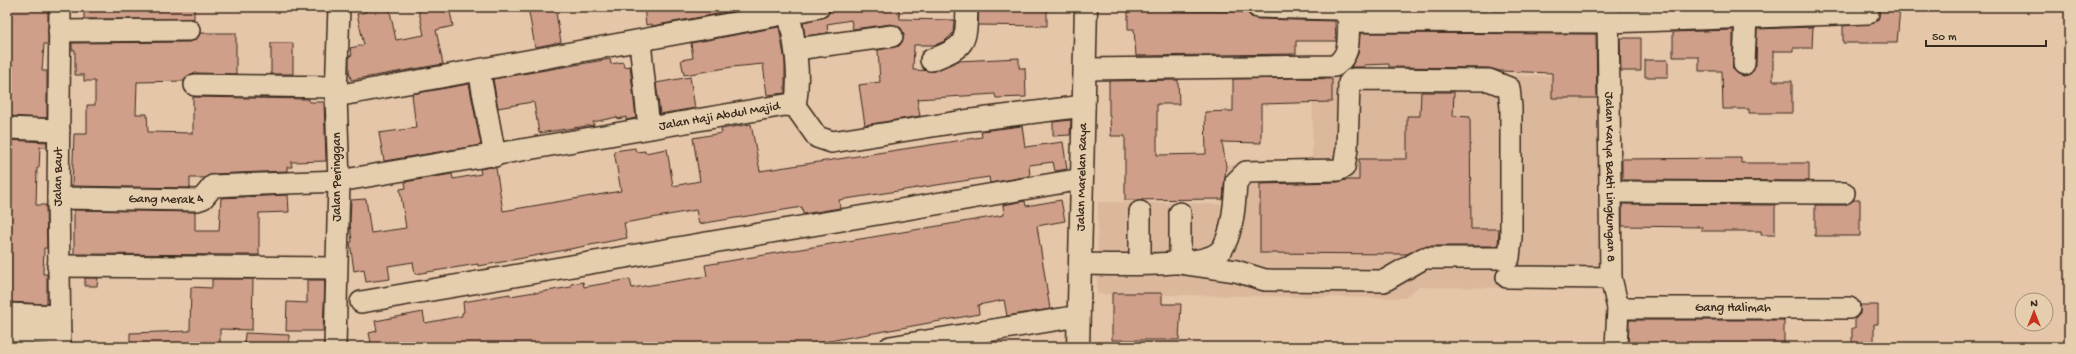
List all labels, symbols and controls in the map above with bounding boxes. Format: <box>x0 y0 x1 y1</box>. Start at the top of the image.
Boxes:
scale bar <box>1926 22 2046 48</box>
text: 50 m <box>1932 31 1957 45</box>
street label: Jalan Karya Bakti Lingkungan 8 <box>1601 92 1618 262</box>
street label: Jalan Haji Abdul Majid <box>658 98 782 134</box>
street label: Jalan Marelan Raya <box>1073 122 1091 231</box>
street label: Jalan Peringgan <box>330 132 345 222</box>
street label: Jalan Baut <box>50 146 66 207</box>
street label: Gang Merak 4 <box>129 191 205 208</box>
north arrow <box>2014 292 2054 332</box>
text: N <box>2030 298 2038 310</box>
street label: Gang Halimah <box>1695 301 1771 316</box>

